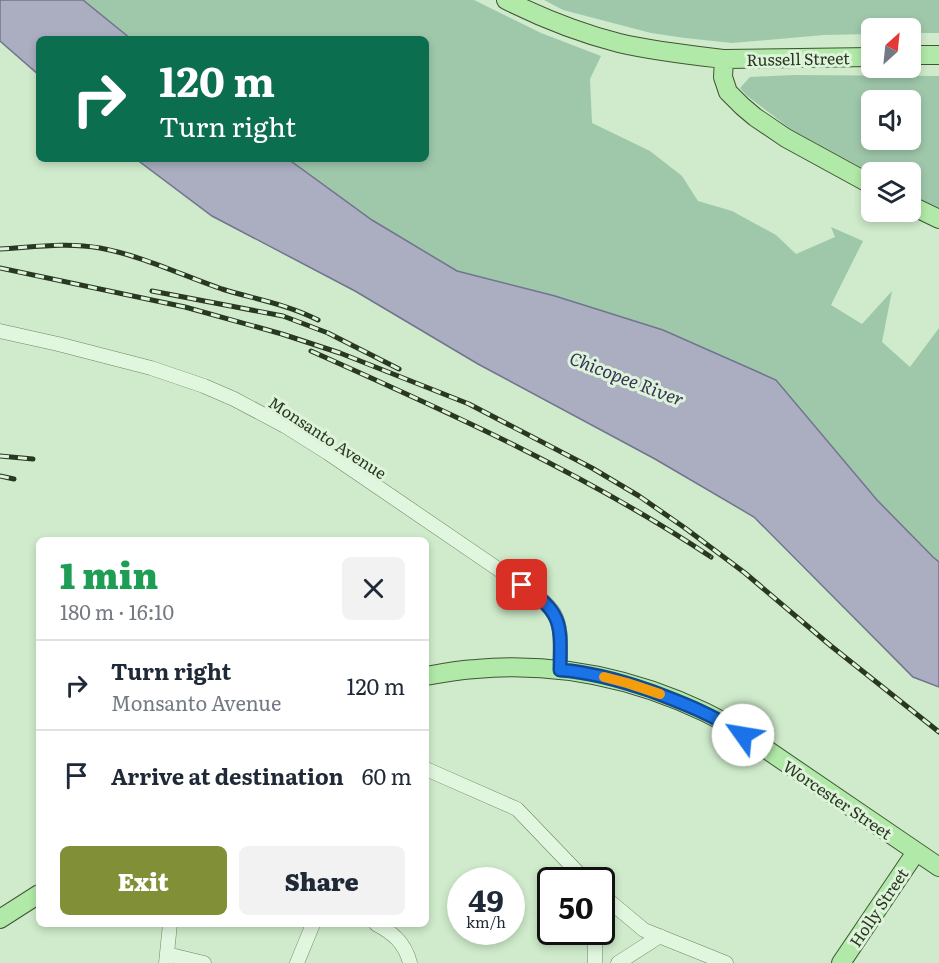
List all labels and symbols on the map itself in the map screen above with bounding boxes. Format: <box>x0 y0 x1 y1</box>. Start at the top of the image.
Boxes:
north arrow <box>861 18 921 78</box>
street label: Russell Street <box>746 45 850 71</box>
water label: Chicopee River <box>566 344 688 412</box>
street label: Monsanto Avenue <box>264 390 392 484</box>
pin <box>496 559 547 610</box>
position arrow <box>711 703 775 767</box>
street label: Worcester Street <box>779 754 898 845</box>
street label: Holly Street <box>843 862 914 951</box>
speed limit sign: 50 <box>537 867 615 945</box>

